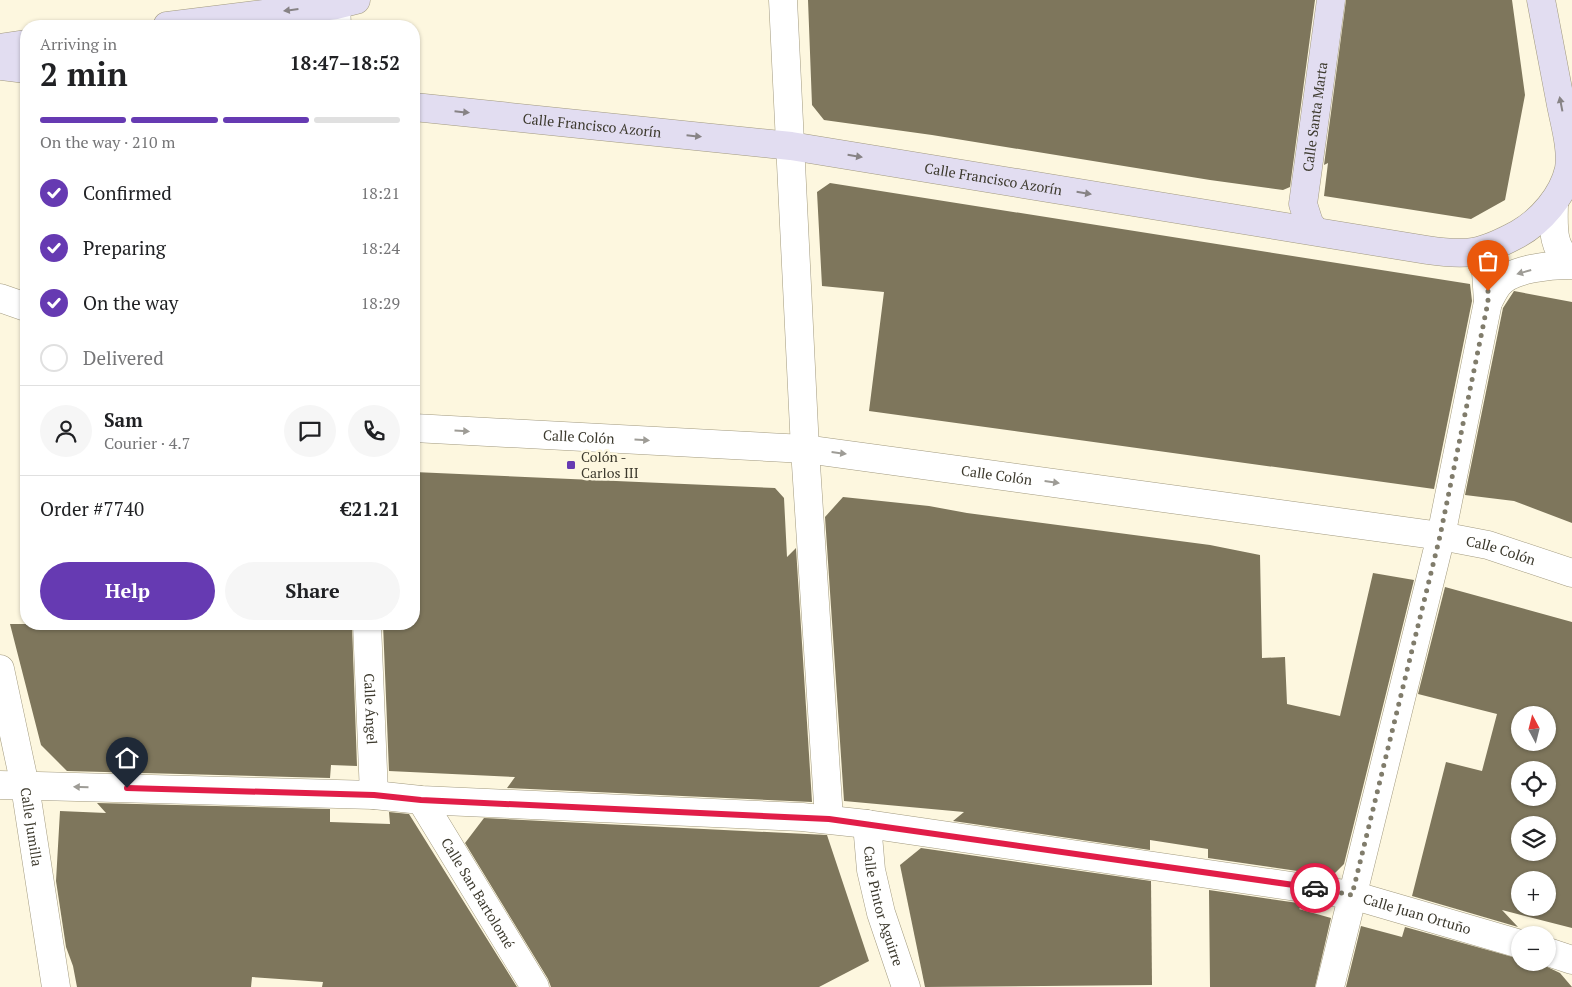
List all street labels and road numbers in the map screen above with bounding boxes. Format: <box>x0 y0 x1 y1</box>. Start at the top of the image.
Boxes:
street label: Calle Santa Marta <box>1298 61 1331 173</box>
street label: Calle Francisco Azorín <box>522 108 663 142</box>
street label: Calle Francisco Azorín <box>923 158 1064 199</box>
street label: Calle Colón <box>542 425 616 448</box>
street label: Calle Colón <box>960 460 1034 489</box>
street label: Calle Colón <box>1464 531 1539 569</box>
street label: Calle Ángel <box>360 673 382 745</box>
street label: Calle Jumilla <box>16 786 47 868</box>
street label: Calle San Bartolomé <box>437 834 519 952</box>
street label: Calle Pintor Aguirre <box>860 845 908 969</box>
street label: Calle Juan Ortuño <box>1361 889 1474 938</box>

